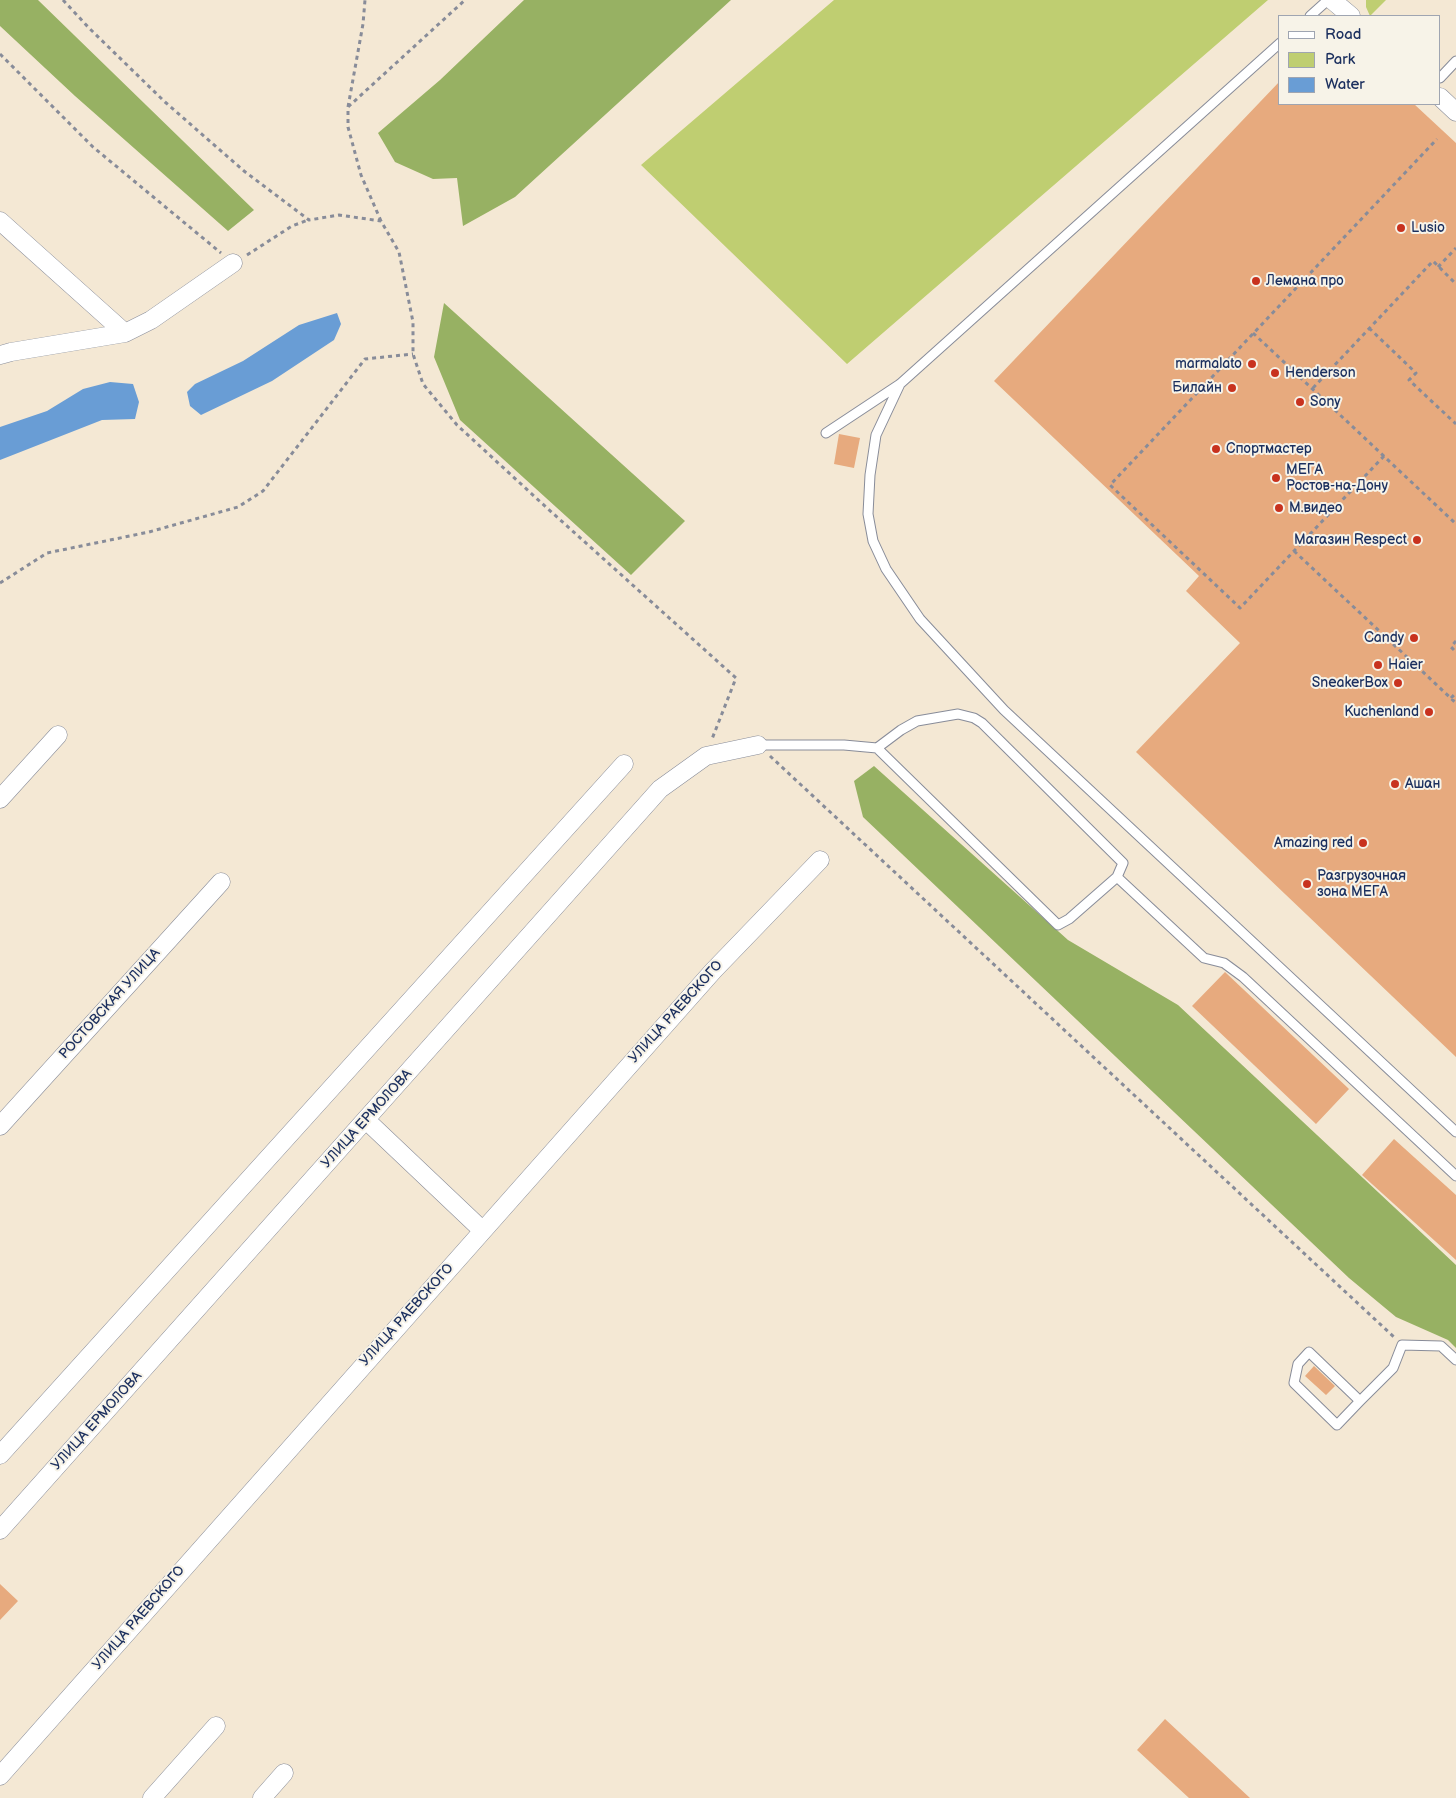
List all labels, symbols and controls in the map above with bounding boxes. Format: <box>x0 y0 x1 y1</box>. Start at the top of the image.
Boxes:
legend <box>1278 15 1441 105</box>
text: Road <box>1325 25 1361 44</box>
text: Park <box>1325 50 1355 69</box>
text: Water <box>1325 75 1365 94</box>
place label: Lusio <box>1411 220 1445 236</box>
marker: Lusio <box>1395 222 1407 234</box>
place label: Лемана про <box>1266 273 1343 289</box>
marker: Лемана про <box>1250 275 1262 287</box>
place label: marmalato <box>1175 356 1242 372</box>
marker: marmalato <box>1246 358 1258 370</box>
place label: Henderson <box>1285 365 1356 381</box>
marker: Henderson <box>1269 367 1281 379</box>
place label: Билайн <box>1172 380 1222 396</box>
marker: Билайн <box>1226 382 1238 394</box>
place label: Sony <box>1310 394 1341 410</box>
marker: Sony <box>1294 396 1306 408</box>
place label: Спортмастер <box>1226 441 1312 457</box>
marker: Спортмастер <box>1210 443 1222 455</box>
place label: МЕГА Ростов-на-Дону <box>1286 462 1388 494</box>
marker: МЕГА Ростов-на-Дону <box>1270 472 1282 484</box>
place label: М.видео <box>1289 500 1342 516</box>
marker: М.видео <box>1273 502 1285 514</box>
place label: Магазин Respect <box>1294 532 1407 548</box>
marker: Магазин Respect <box>1411 534 1423 546</box>
place label: Candy <box>1364 630 1404 646</box>
marker: Candy <box>1408 632 1420 644</box>
place label: Haier <box>1388 657 1423 673</box>
marker: Haier <box>1372 659 1384 671</box>
place label: SneakerBox <box>1312 675 1388 691</box>
marker: SneakerBox <box>1392 677 1404 689</box>
place label: Kuchenland <box>1344 704 1419 720</box>
marker: Kuchenland <box>1423 706 1435 718</box>
place label: Ашан <box>1405 776 1440 792</box>
marker: Ашан <box>1389 778 1401 790</box>
place label: Amazing red <box>1274 835 1353 851</box>
marker: Amazing red <box>1357 837 1369 849</box>
place label: Разгрузочная зона МЕГА <box>1317 868 1406 900</box>
marker: Разгрузочная зона МЕГА <box>1301 878 1313 890</box>
street label: РОСТОВСКАЯ УЛИЦА <box>56 945 164 1063</box>
street label: УЛИЦА РАЕВСКОГО <box>626 957 726 1067</box>
street label: УЛИЦА ЕРМОЛОВА <box>318 1066 416 1172</box>
street label: УЛИЦА РАЕВСКОГО <box>357 1260 457 1370</box>
street label: УЛИЦА ЕРМОЛОВА <box>48 1368 146 1474</box>
street label: УЛИЦА РАЕВСКОГО <box>89 1563 189 1673</box>

